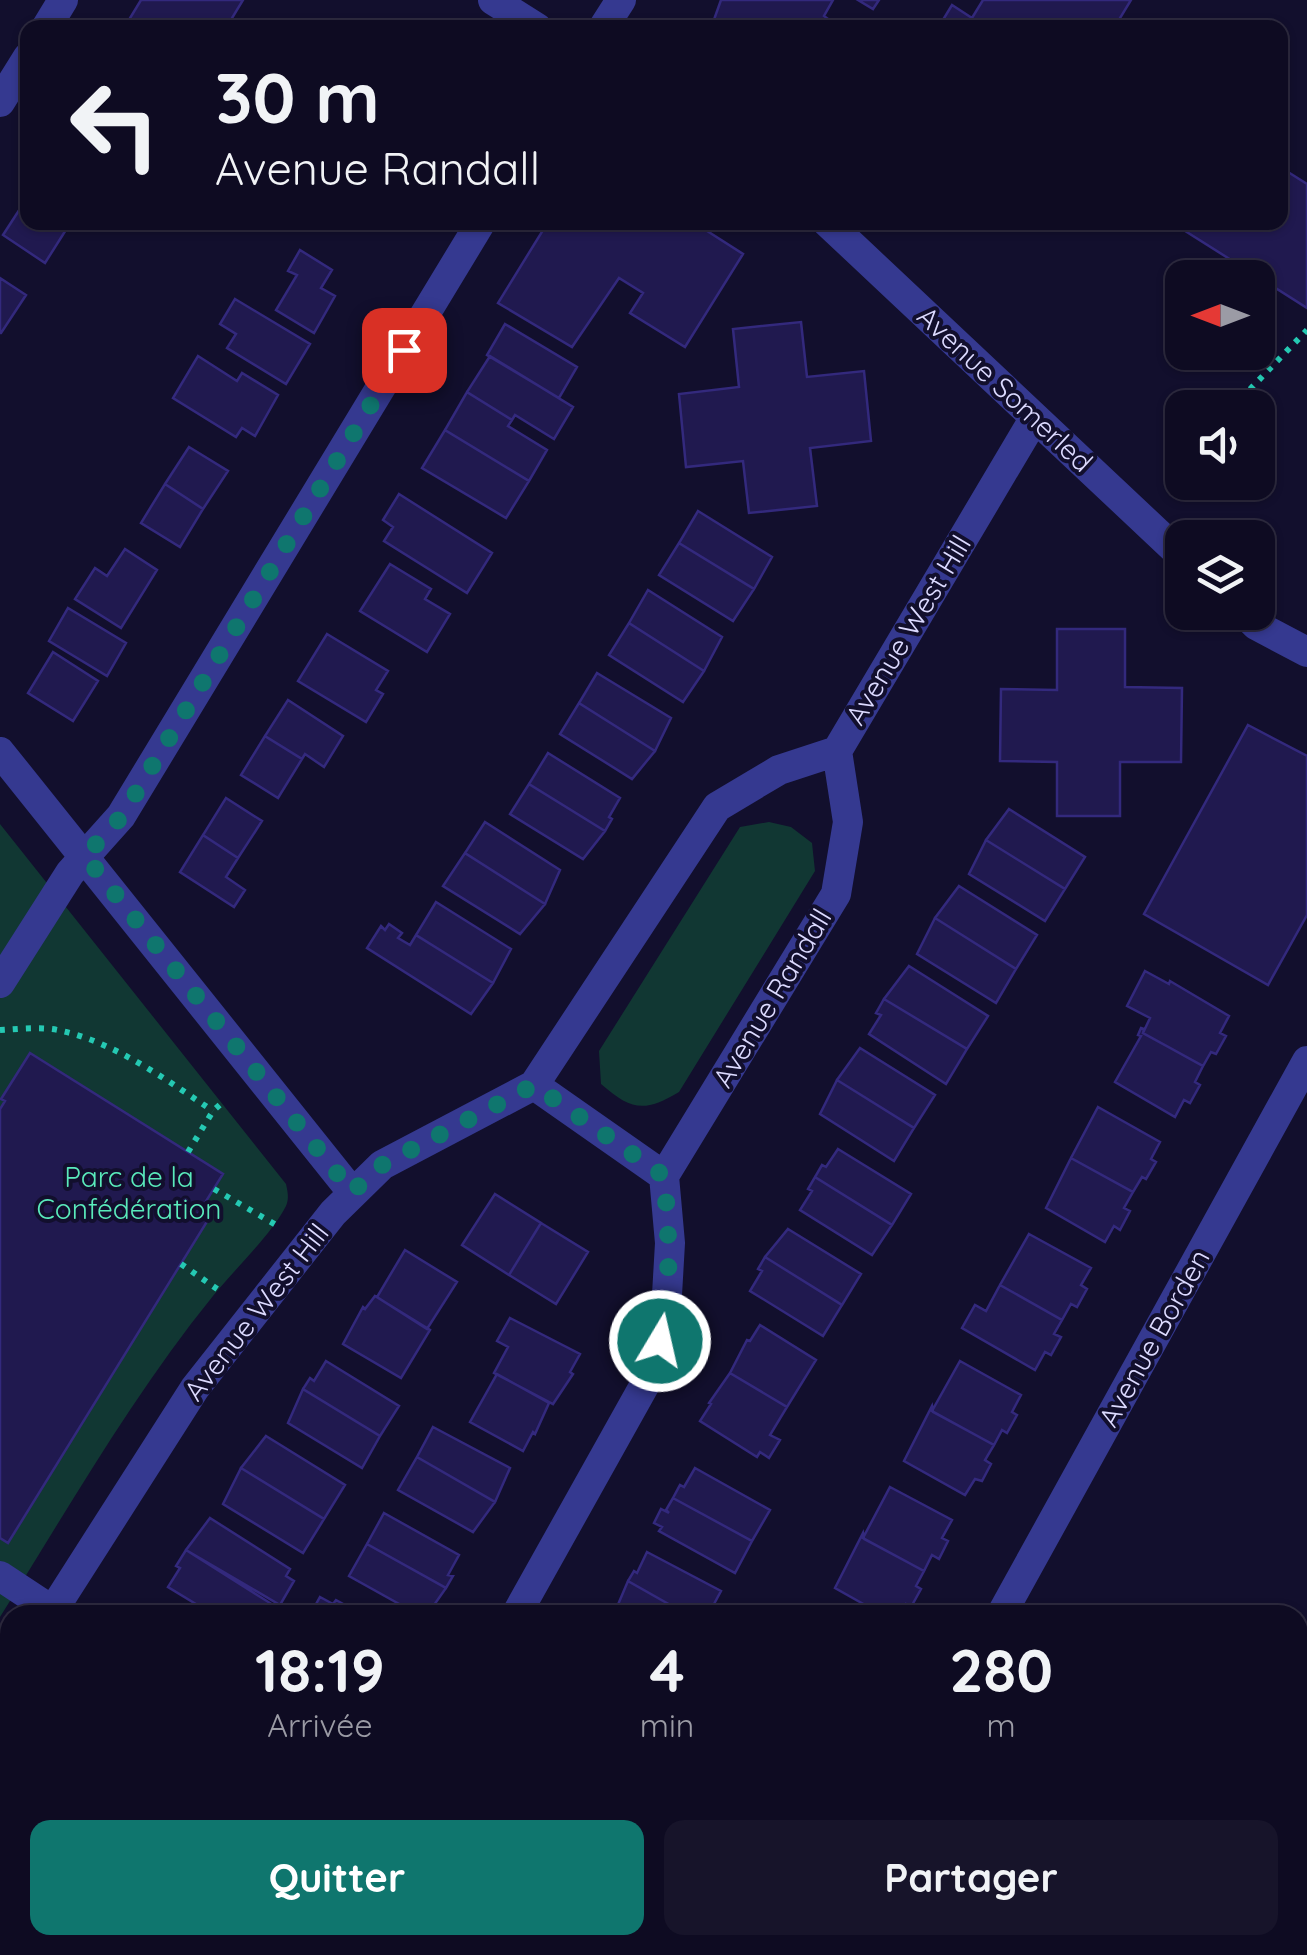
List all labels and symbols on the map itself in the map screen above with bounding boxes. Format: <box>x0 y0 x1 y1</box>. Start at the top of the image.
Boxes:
north arrow <box>1165 260 1275 370</box>
street label: Avenue Somerled <box>910 298 1100 479</box>
pin <box>362 308 447 393</box>
street label: Avenue West Hill <box>837 529 978 731</box>
street label: Avenue Randall <box>704 902 839 1093</box>
park label: Parc de la Confédération <box>36 1159 222 1226</box>
street label: Avenue West Hill <box>176 1216 336 1407</box>
street label: Avenue Borden <box>1090 1243 1217 1433</box>
position arrow <box>608 1289 712 1393</box>

